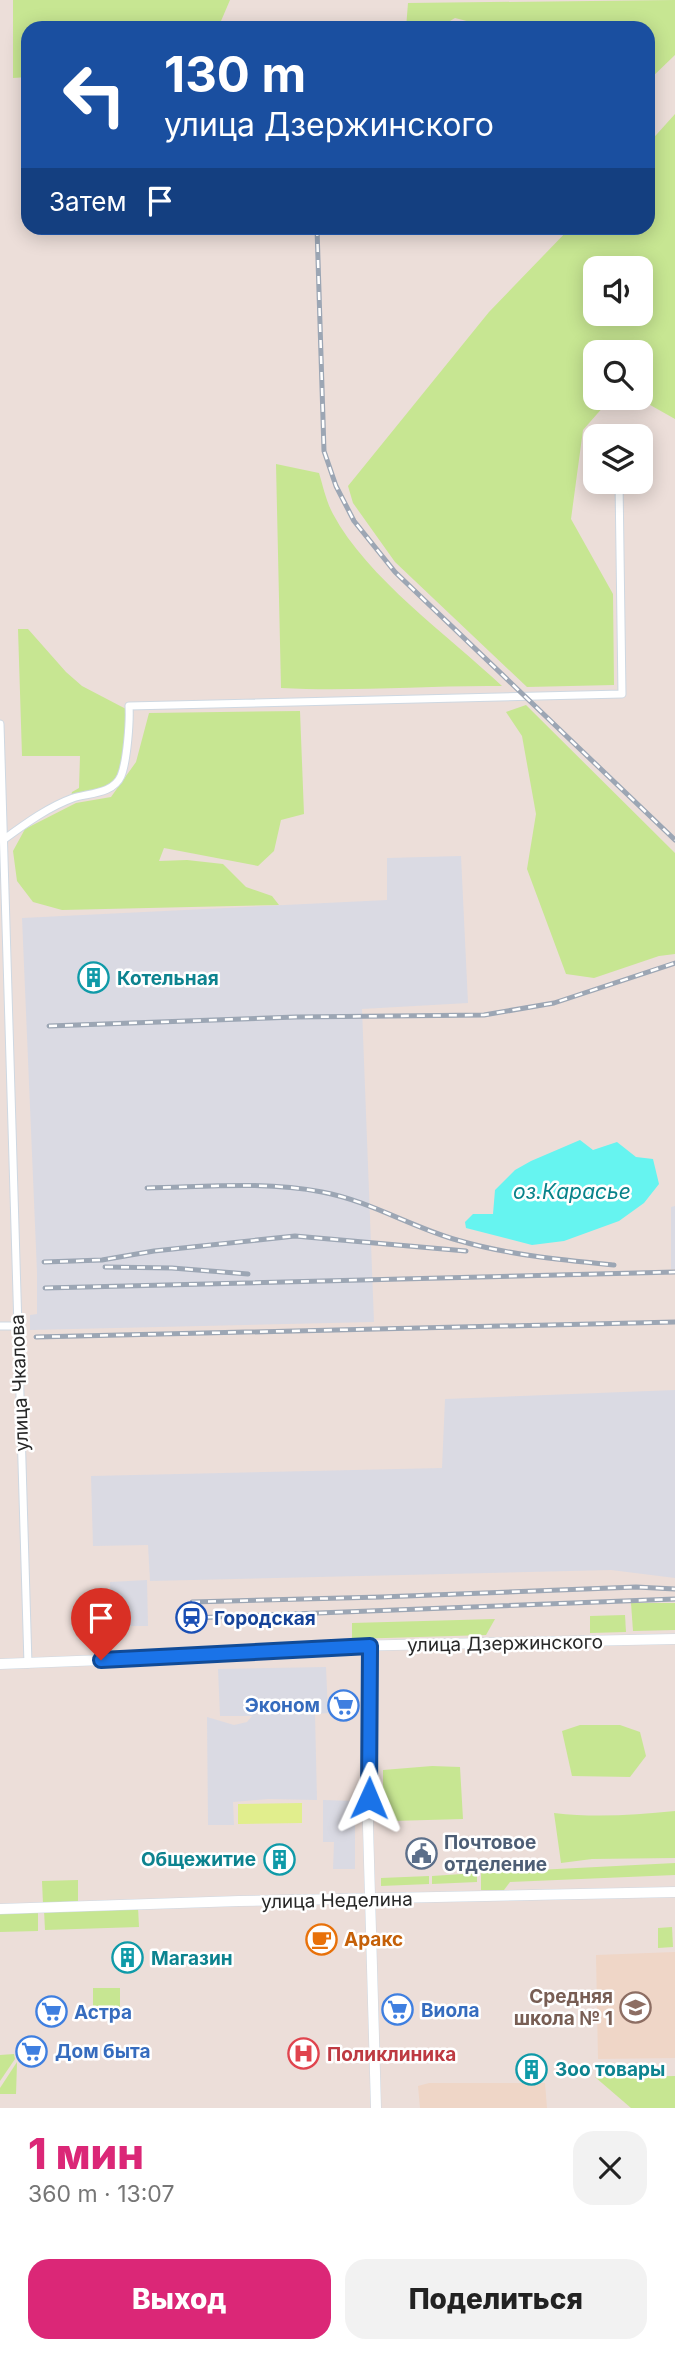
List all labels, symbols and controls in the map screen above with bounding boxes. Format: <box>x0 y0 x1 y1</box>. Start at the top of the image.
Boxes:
text: 130 m <box>164 45 306 104</box>
icon: left <box>49 49 140 140</box>
text: улица Дзержинского <box>164 105 494 144</box>
icon: arrive <box>141 182 179 220</box>
text: Затем <box>49 186 127 217</box>
map controls <box>583 256 653 494</box>
button: sound <box>583 256 653 326</box>
button: search <box>583 340 653 410</box>
button: layers <box>583 424 653 494</box>
building icon: Котельная <box>77 961 111 995</box>
place label: Котельная <box>117 967 219 990</box>
water label: оз.Карасье <box>513 1179 631 1204</box>
street label: улица Чкалова <box>6 1314 33 1452</box>
pin <box>71 1588 131 1660</box>
icon: arrive <box>82 1599 120 1637</box>
station icon: Городская <box>174 1601 208 1635</box>
place label: Городская <box>214 1607 316 1630</box>
street label: улица Дзержинского <box>407 1630 603 1657</box>
supermarket icon: Эконом <box>326 1688 360 1722</box>
place label: Эконом <box>245 1694 320 1717</box>
position arrow <box>332 1761 406 1835</box>
place label: Почтовое отделение <box>444 1831 547 1876</box>
public building icon: Почтовое отделение <box>404 1836 438 1870</box>
building icon: Общежитие <box>262 1842 296 1876</box>
place label: Общежитие <box>141 1848 256 1871</box>
street label: улица Неделина <box>261 1888 413 1913</box>
cafe icon: Аракс <box>304 1922 338 1956</box>
place label: Аракс <box>344 1928 403 1951</box>
building icon: Магазин <box>111 1941 145 1975</box>
place label: Магазин <box>151 1947 233 1970</box>
place label: Средняя школа № 1 <box>514 1985 613 2030</box>
school or university icon: Средняя школа № 1 <box>619 1990 653 2024</box>
supermarket icon: Виола <box>381 1993 415 2027</box>
supermarket icon: Астра <box>34 1995 68 2029</box>
place label: Виола <box>421 1999 480 2022</box>
place label: Астра <box>74 2001 132 2024</box>
supermarket icon: Дом быта <box>15 2034 49 2068</box>
hospital icon: Поликлиника <box>287 2037 321 2071</box>
place label: Дом быта <box>55 2040 150 2063</box>
place label: Поликлиника <box>327 2043 456 2066</box>
building icon: Зоо товары <box>515 2052 549 2086</box>
place label: Зоо товары <box>555 2058 665 2081</box>
text: 1 мин <box>28 2128 144 2179</box>
button: close <box>573 2131 647 2205</box>
text: 360 m · 13:07 <box>28 2180 174 2208</box>
button: Выход <box>28 2259 331 2339</box>
button: Поделиться <box>345 2259 647 2339</box>

